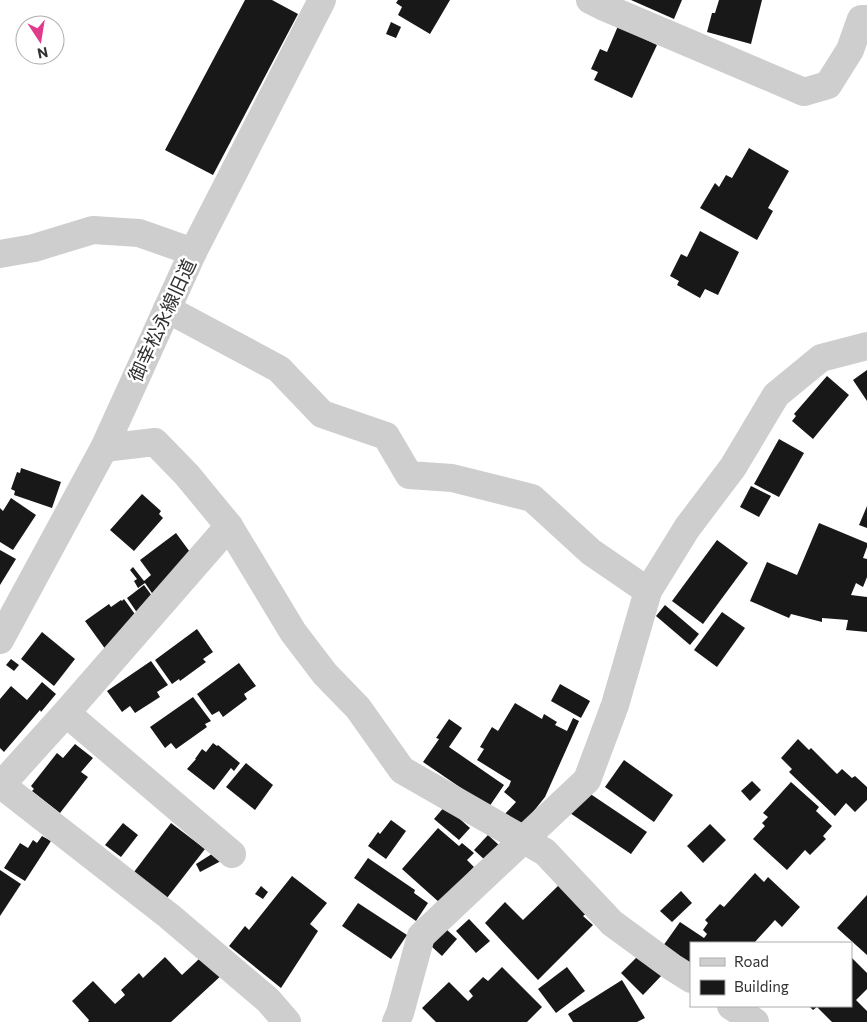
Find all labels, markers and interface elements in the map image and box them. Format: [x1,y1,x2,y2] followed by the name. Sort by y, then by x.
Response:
[15,15,65,65] north arrow
[36,44,50,63] text: N
[123,255,200,385] street label: 御幸松永線旧道
[690,942,852,1007] legend
[734,952,769,970] text: Road
[734,977,789,995] text: Building

